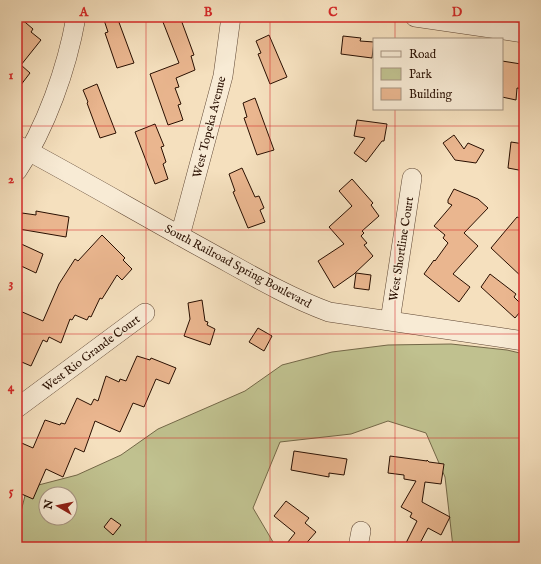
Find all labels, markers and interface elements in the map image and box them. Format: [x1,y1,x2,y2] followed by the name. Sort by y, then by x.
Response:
[79,4,90,21] text: A
[204,4,213,21] text: B
[328,4,338,21] text: C
[452,4,463,21] text: D
[373,38,503,110] legend
[409,47,437,62] text: Road
[9,67,14,84] text: 1
[409,67,432,82] text: Park
[190,74,230,180] street label: West Topeka Avenue
[409,87,453,102] text: Building
[8,171,14,188] text: 2
[386,196,417,302] street label: West Shortline Court
[161,221,314,313] street label: South Railroad Spring Boulevard
[9,275,14,292] text: 3
[40,312,143,395] street label: West Rio Grande Court
[8,379,15,396] text: 4
[9,483,14,500] text: 5
[38,486,78,526] north arrow
[41,498,57,511] text: N

